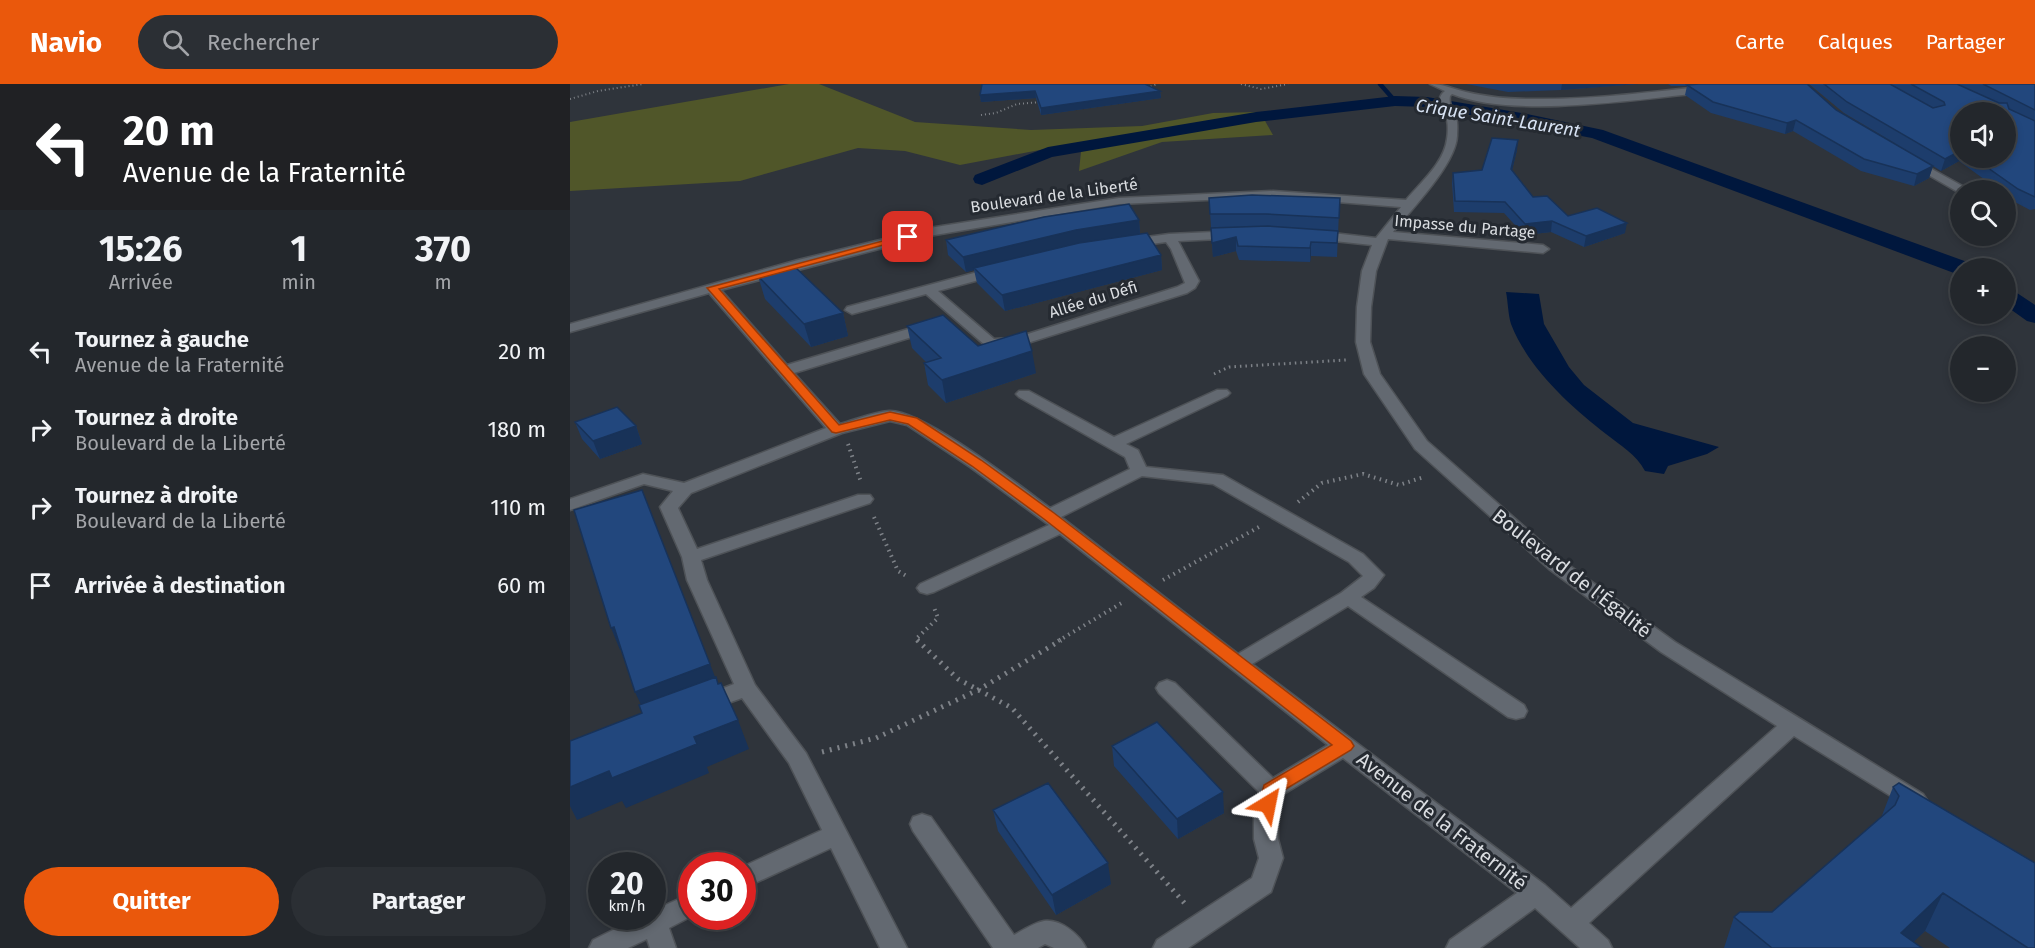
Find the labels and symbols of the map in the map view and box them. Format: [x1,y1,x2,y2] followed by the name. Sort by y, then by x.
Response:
[1414,94,1582,142] water label: Crique Saint-Laurent
[969,174,1139,217] street label: Boulevard de la Liberté
[882,211,933,262] pin
[1394,211,1536,242] street label: Impasse du Partage
[1047,277,1140,322] street label: Allée du Défi
[1488,503,1656,643] street label: Boulevard de l'Égalité
[1352,747,1532,895] street label: Avenue de la Fraternité
[1236,772,1300,836] position arrow
[678,852,756,930] speed limit sign: 30

